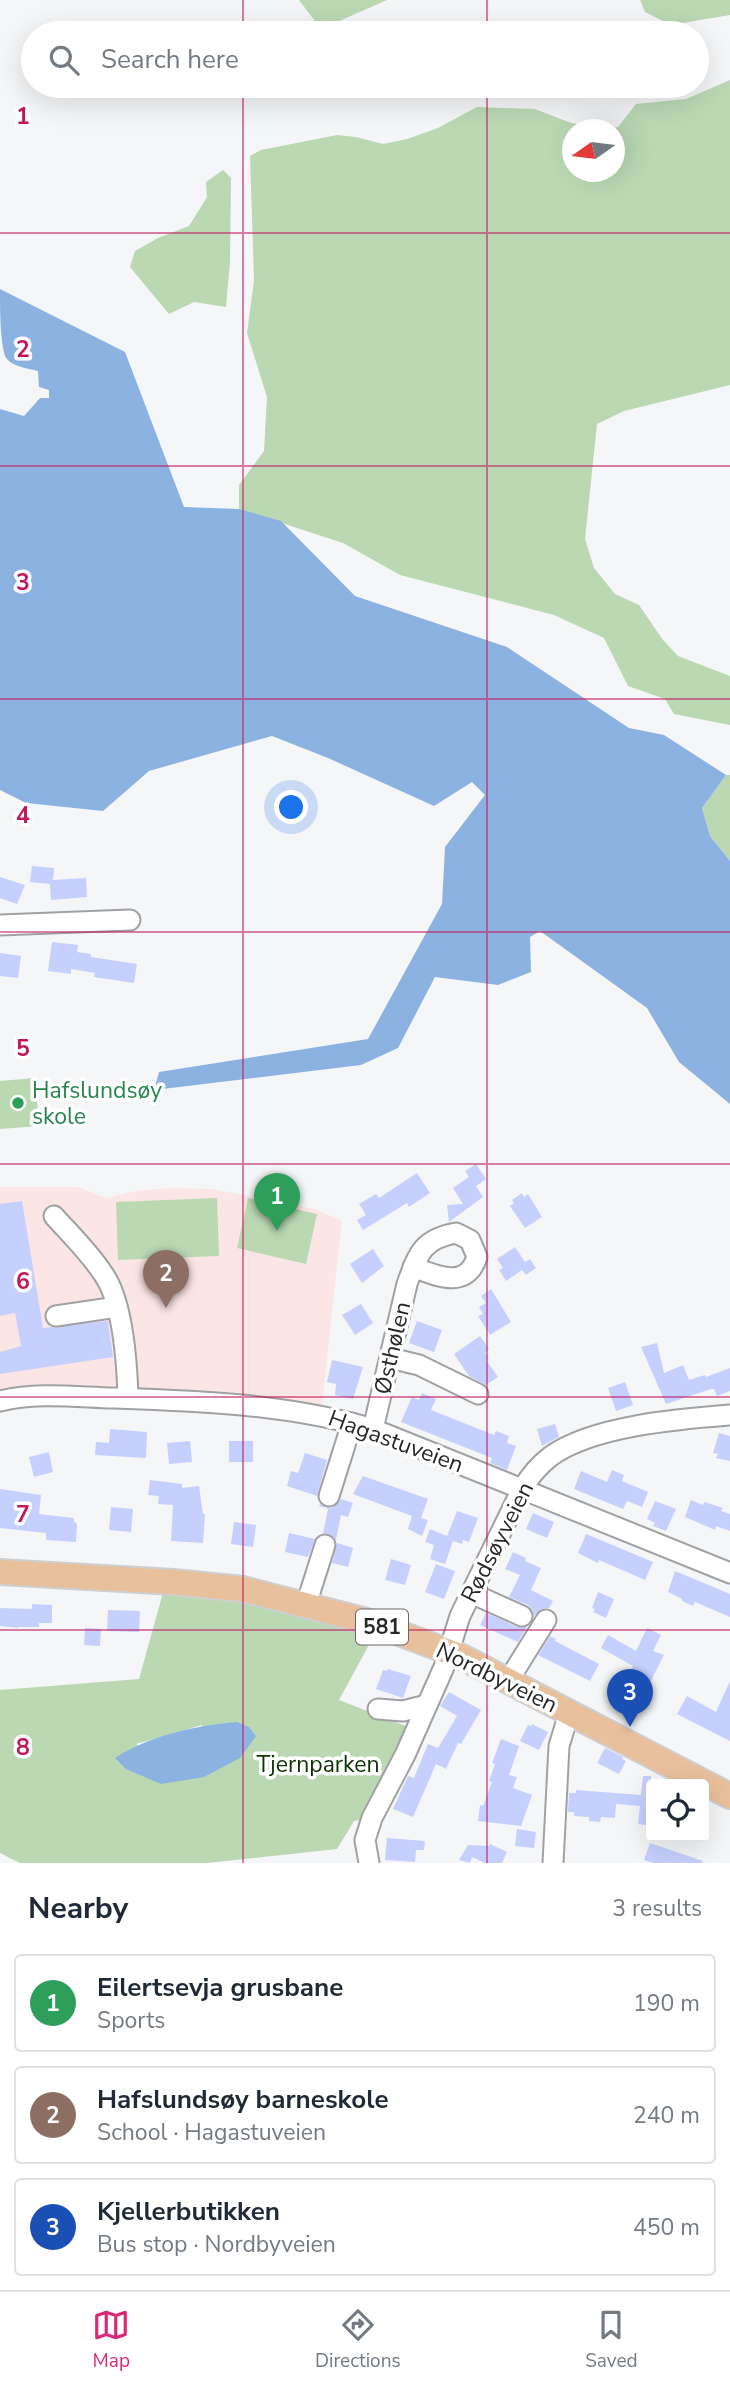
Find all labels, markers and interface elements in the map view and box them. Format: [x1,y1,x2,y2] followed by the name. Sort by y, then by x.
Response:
[21,21,709,98] search box
[45,41,83,79] icon: search
[101,42,239,77] text: Search here
[16,101,30,132] text: 1
[562,119,625,182] north arrow
[16,334,30,365] text: 2
[16,567,30,598] text: 3
[274,790,308,824] your location
[16,800,30,831] text: 4
[16,1033,30,1064] text: 5
[32,1075,162,1132] place label: Hafslundsøy skole
[10,1095,26,1111] marker: Hafslundsøy skole
[254,1173,300,1231] pin: 1
[143,1250,189,1308] pin: 2
[16,1266,30,1297] text: 6
[367,1299,418,1398] street label: Østhølen
[324,1403,468,1480] street label: Hagastuveien
[454,1476,541,1608] street label: Rødsøyveien
[16,1499,30,1530] text: 7
[356,1610,408,1644] road number: 581
[431,1635,563,1720] street label: Nordbyveien
[607,1669,653,1727] pin: 3
[16,1732,30,1763] text: 8
[256,1749,380,1780] park label: Tjernparken
[646,1779,709,1842] map controls
[646,1779,709,1842] button: locate
[28,1888,128,1929] text: Nearby
[612,1893,702,1924] text: 3 results
[97,1970,343,2005] text: Eilertsevja grusbane
[46,1988,60,2019] text: 1
[633,1988,700,2019] text: 190 m
[97,2005,165,2036] text: Sports
[97,2082,389,2117] text: Hafslundsøy barneskole
[46,2100,60,2131] text: 2
[633,2100,700,2131] text: 240 m
[97,2117,326,2148] text: School · Hagastuveien
[97,2194,280,2229] text: Kjellerbutikken
[46,2212,60,2243] text: 3
[633,2212,700,2243] text: 450 m
[97,2229,336,2260] text: Bus stop · Nordbyveien
[92,2306,130,2374] tab: Map
[315,2306,401,2374] tab: Directions
[585,2306,638,2374] tab: Saved

